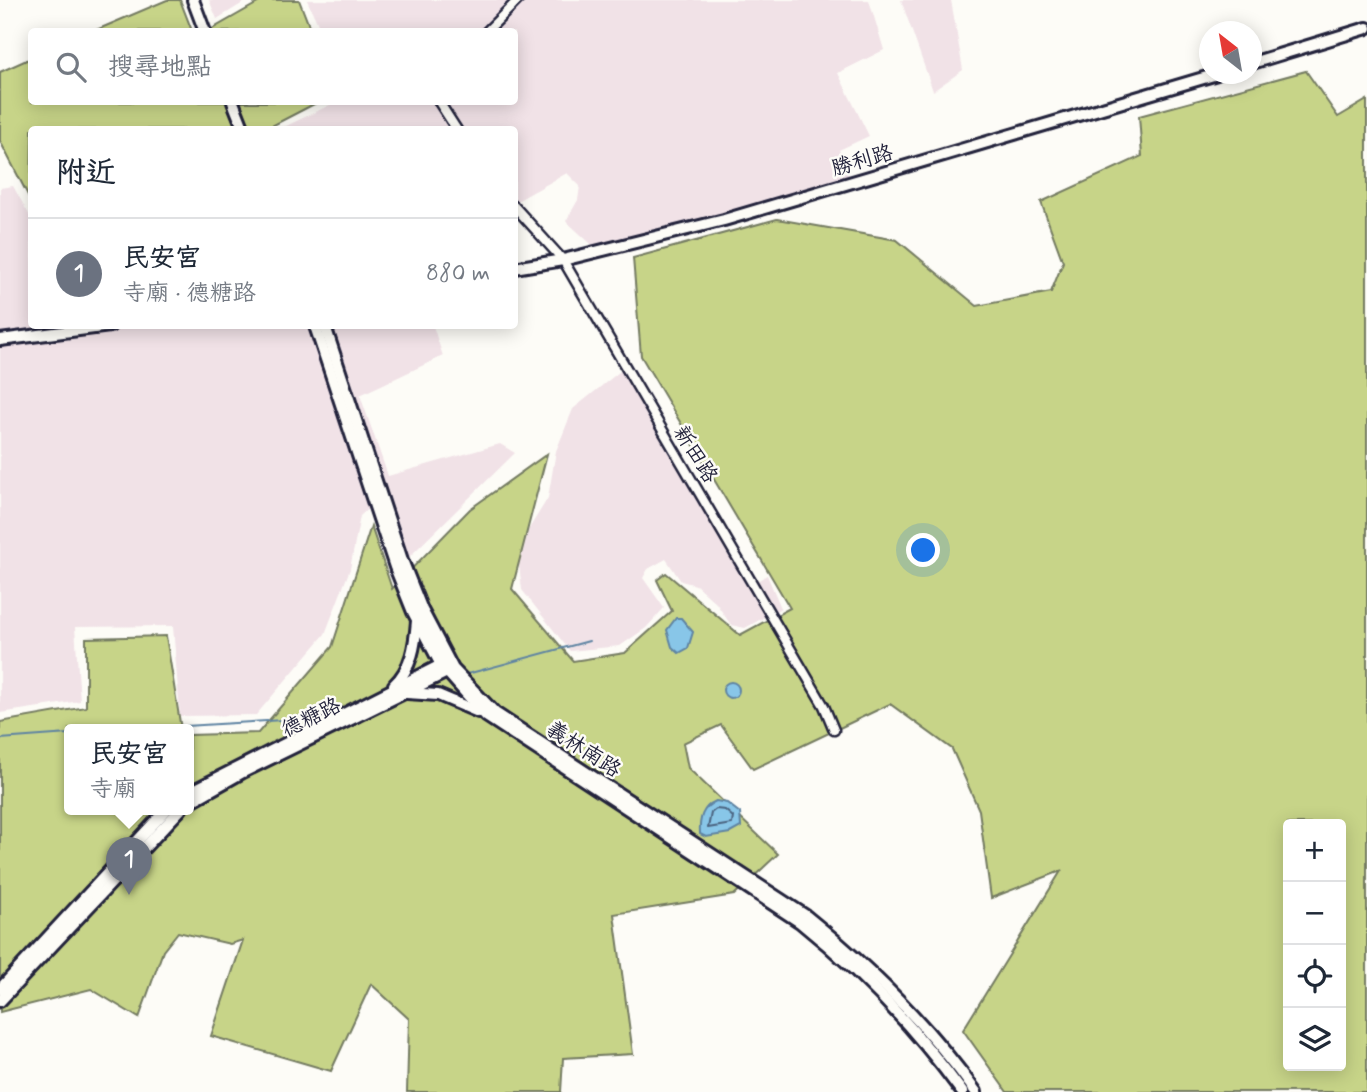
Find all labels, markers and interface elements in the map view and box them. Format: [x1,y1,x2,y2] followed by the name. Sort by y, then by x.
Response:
[1199,21,1262,84] north arrow
[28,28,518,105] search box
[52,48,90,86] icon: search
[108,51,212,85] text: 搜尋地點
[828,139,896,183] street label: 勝利路
[56,154,116,193] text: 附近
[123,242,201,276] text: 民安宮
[74,259,84,289] text: 1
[426,259,490,289] text: 880 m
[123,279,256,309] text: 寺廟 · 德糖路
[667,420,724,489] street label: 新田路
[906,533,940,567] your location
[277,692,346,744] street label: 德糖路
[541,715,626,784] street label: 義林南路
[64,724,194,815] popup
[90,738,168,772] text: 民安宮
[90,775,136,805] text: 寺廟
[1283,819,1346,1071] map controls
[1283,819,1346,882] button: +
[106,837,152,895] pin: 1
[1283,882,1346,945] button: −
[1283,945,1346,1008] button: locate
[1283,1008,1346,1071] button: layers

